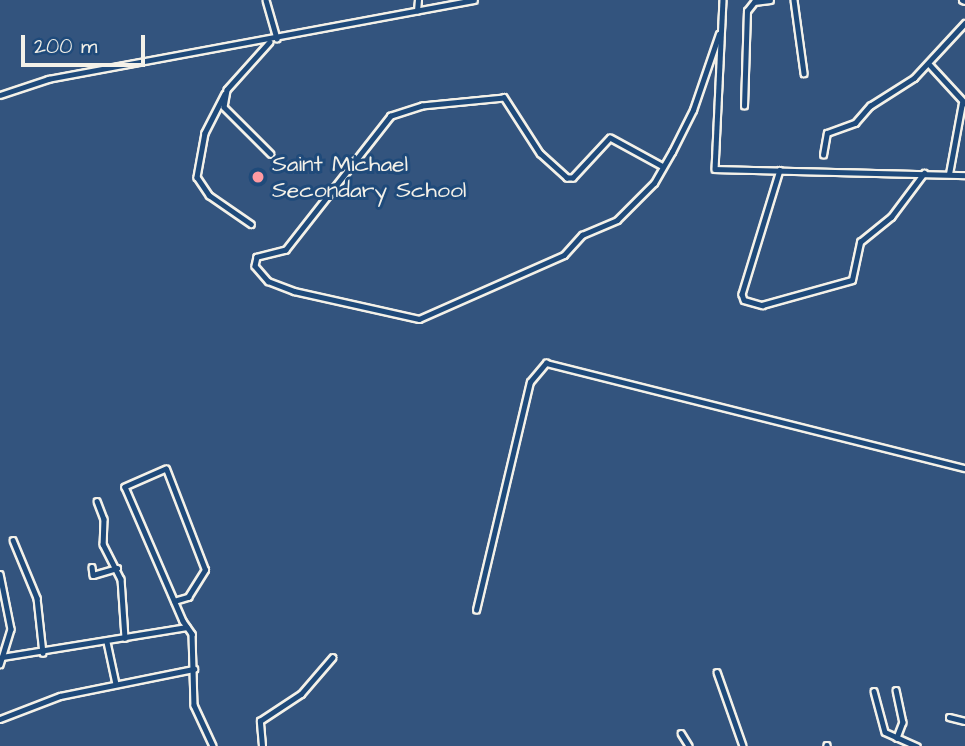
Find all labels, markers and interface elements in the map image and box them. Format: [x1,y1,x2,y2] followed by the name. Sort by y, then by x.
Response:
[24,21,149,65] scale bar
[34,32,97,61] text: 200 m
[272,150,466,204] place label: Saint Michael Secondary School
[250,169,266,185] marker: Saint Michael Secondary School

